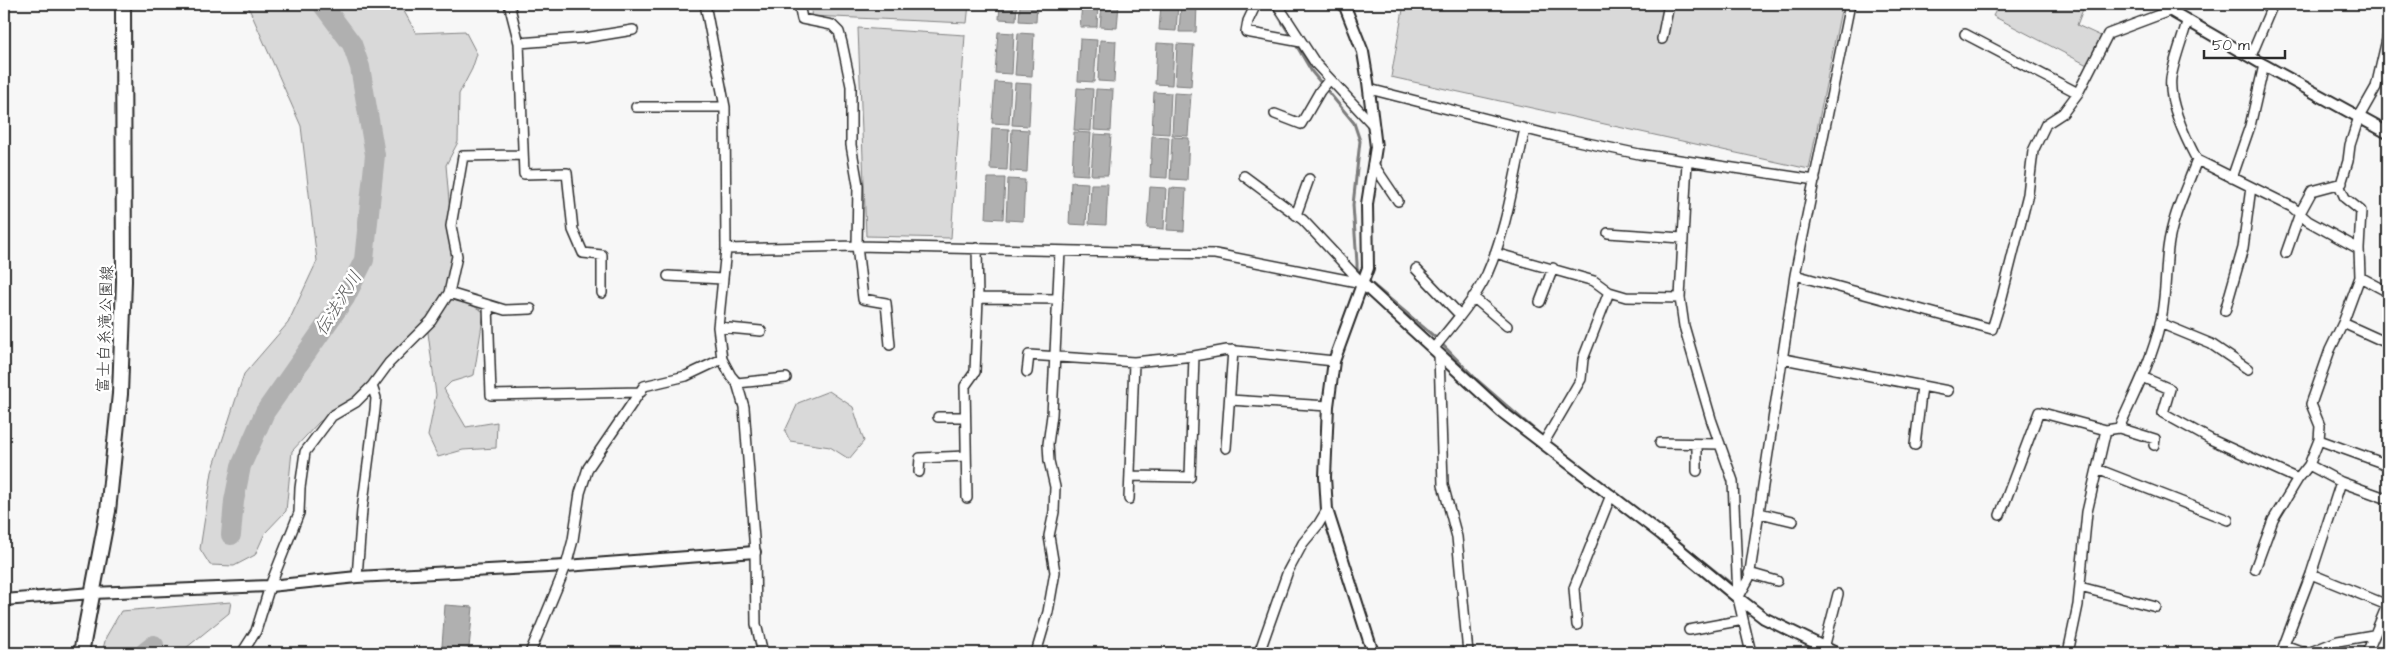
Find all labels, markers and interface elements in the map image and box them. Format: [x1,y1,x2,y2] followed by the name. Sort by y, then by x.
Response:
[2204,28,2286,60] scale bar
[2212,35,2250,56] text: 50 m
[92,265,118,393] street label: 富士白糸滝公園線
[309,266,368,340] water label: 伝法沢川

